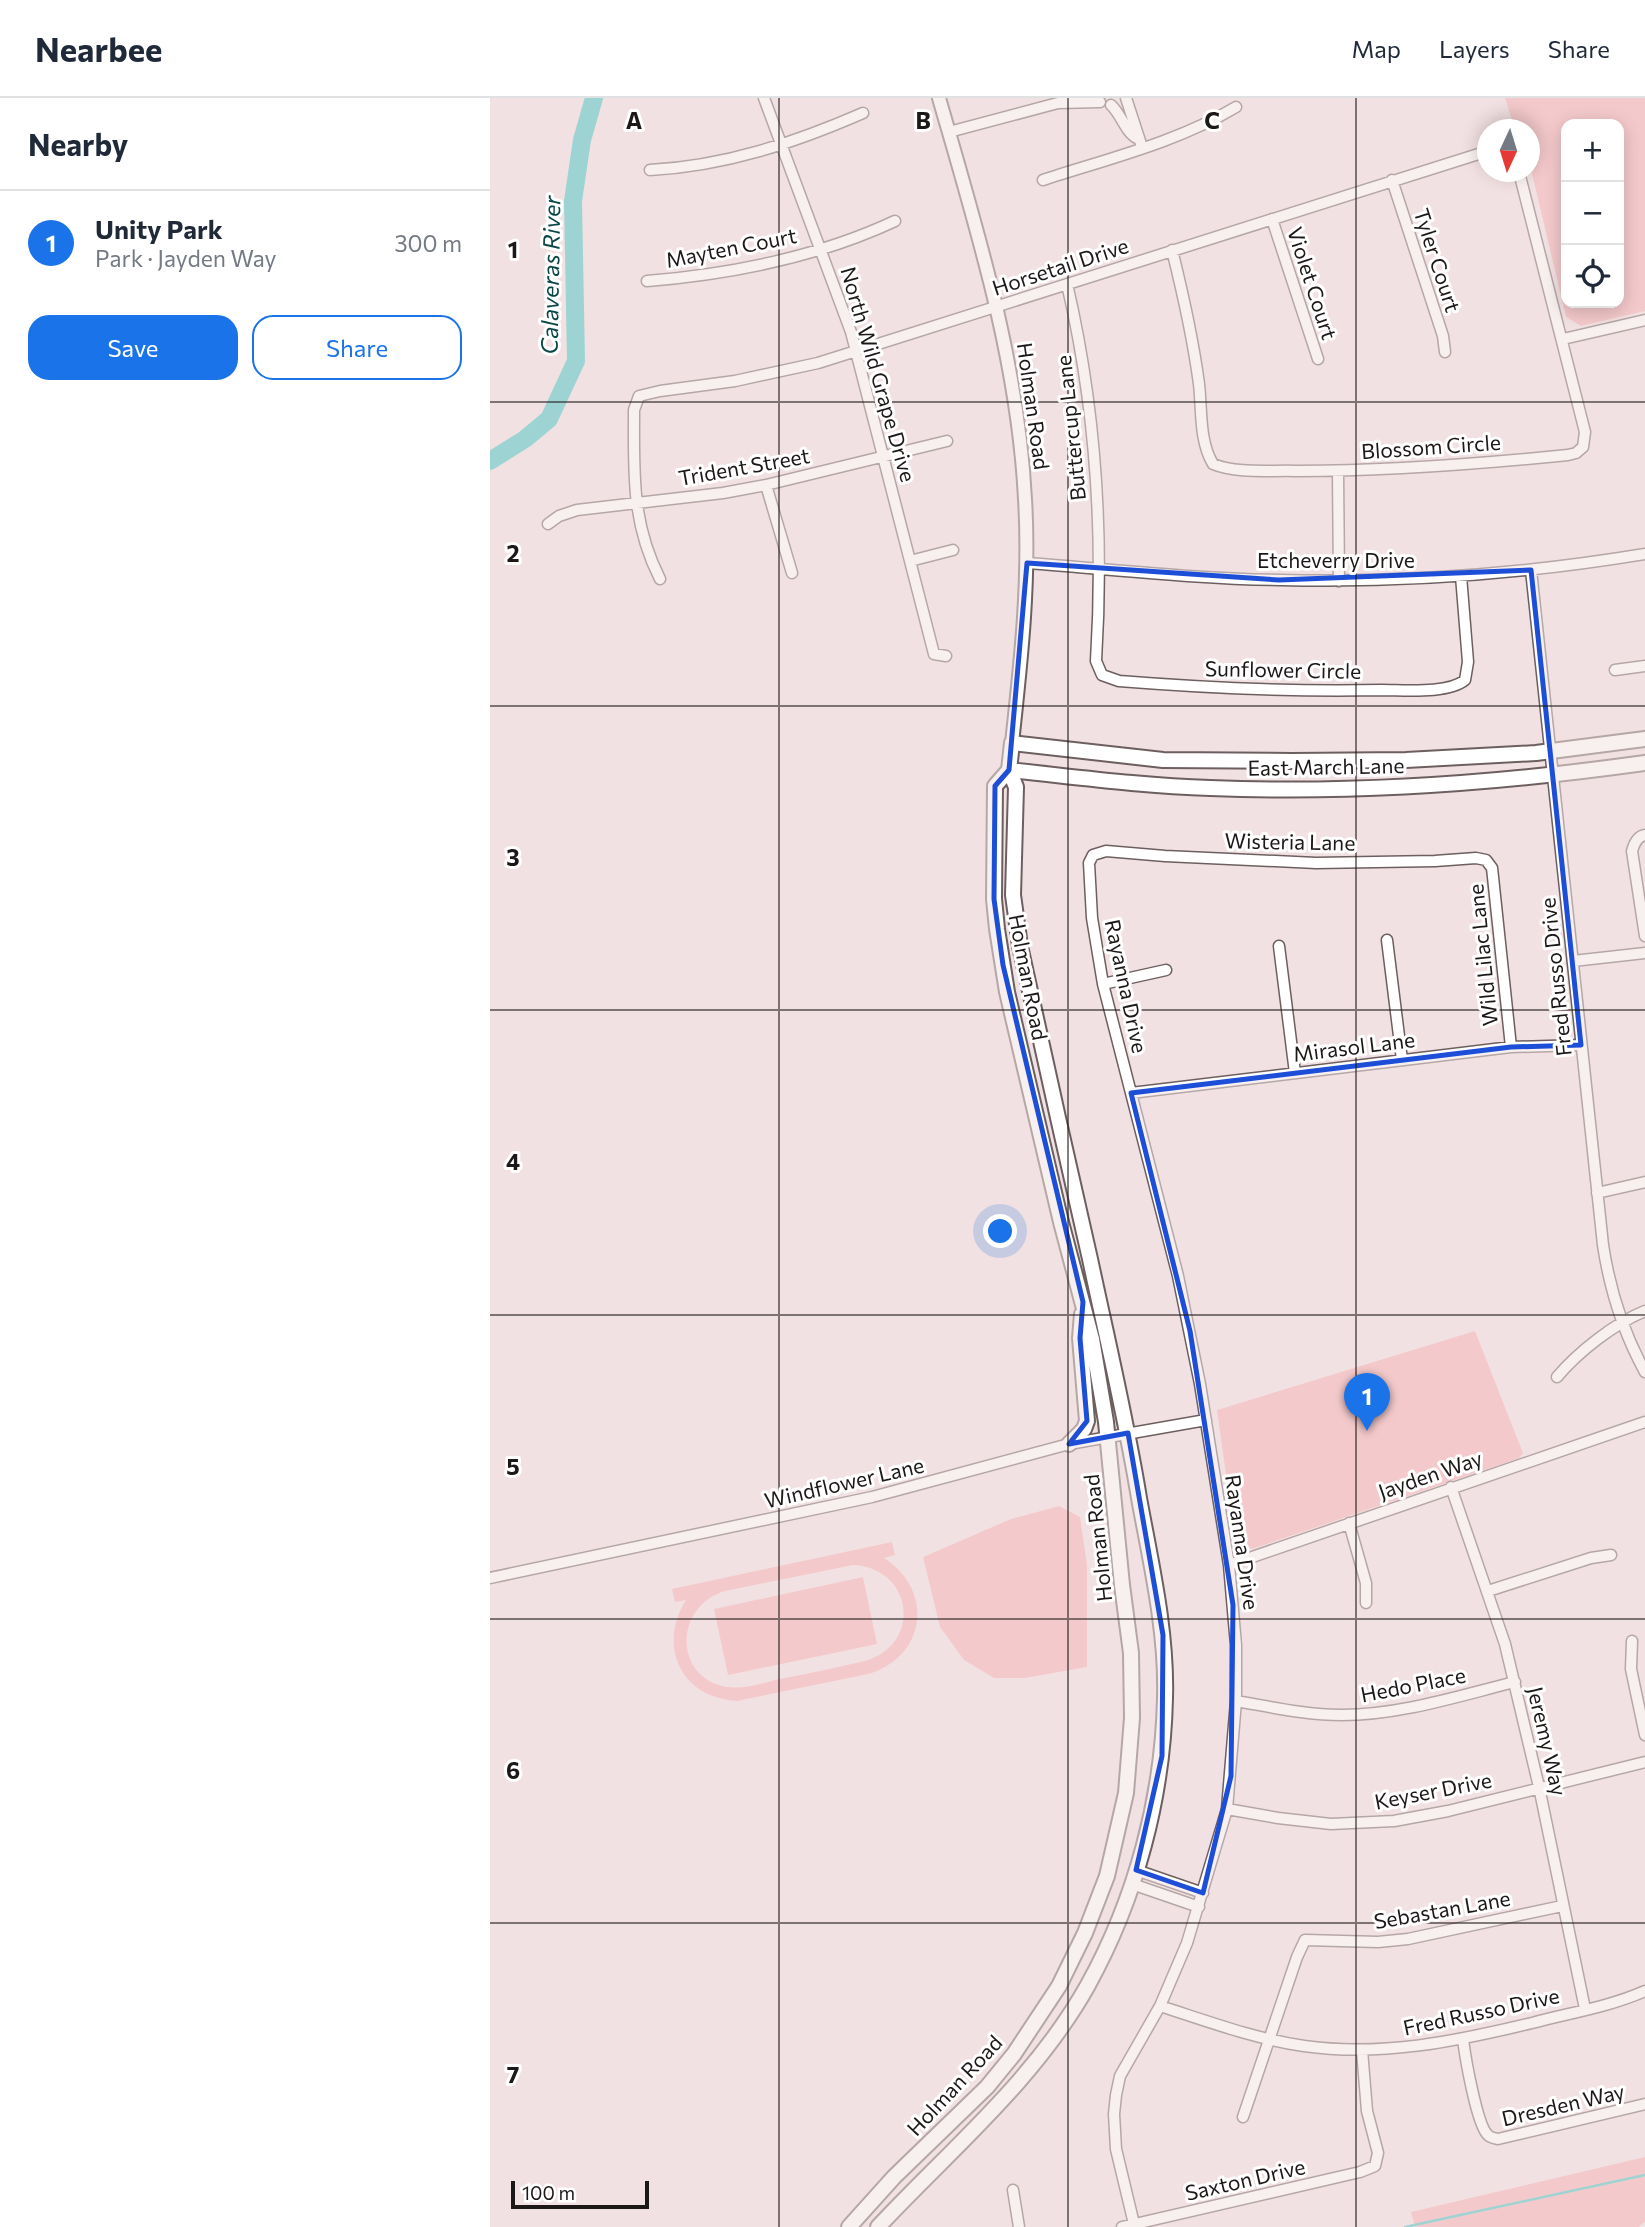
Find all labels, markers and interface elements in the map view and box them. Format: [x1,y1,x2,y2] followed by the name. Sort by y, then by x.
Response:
[35,28,162,69] text: Nearbee
[1352,34,1401,63] text: Map
[1439,34,1510,63] text: Layers
[1548,34,1610,63] text: Share
[626,106,643,134] text: A
[915,106,931,134] text: B
[1204,106,1220,134] text: C
[1477,119,1540,182] north arrow
[1561,119,1624,308] map controls
[1561,119,1624,182] button: +
[28,125,128,162] text: Nearby
[1561,182,1624,245] button: −
[535,194,565,355] water label: Calaveras River
[1410,205,1466,315] street label: Tyler Court
[95,213,223,244] text: Unity Park
[663,222,799,272] street label: Mayten Court
[1283,224,1343,342] street label: Violet Court
[46,229,56,257] text: 1
[394,229,462,257] text: 300 m
[989,232,1131,300] street label: Horsetail Drive
[508,235,518,263] text: 1
[95,244,276,272] text: Park · Jayden Way
[1561,245,1624,308] button: locate
[836,264,922,484] street label: North Wild Grape Drive
[28,315,238,380] button: Save
[252,315,462,380] button: Share
[1013,341,1055,471] street label: Holman Road
[1050,354,1090,502] street label: Buttercup Lane
[1360,429,1502,463] street label: Blossom Circle
[676,442,812,490] street label: Trident Street
[506,539,520,567] text: 2
[1257,547,1415,572] street label: Etcheverry Drive
[1205,655,1361,683] street label: Sunflower Circle
[1247,752,1405,780] street label: East March Lane
[1224,827,1356,855] street label: Wisteria Lane
[506,843,520,871] text: 3
[1462,883,1502,1027] street label: Wild Lilac Lane
[1534,897,1576,1057] street label: Fred Russo Drive
[1005,912,1053,1042] street label: Holman Road
[1101,917,1153,1055] street label: Rayanna Drive
[1292,1026,1416,1066] street label: Mirasol Lane
[506,1147,520,1175] text: 4
[983,1214,1017,1248] your location
[1344,1373,1390,1431] pin: 1
[1375,1444,1486,1504] street label: Jayden Way
[506,1452,520,1480] text: 5
[762,1452,926,1512] street label: Windflower Lane
[1078,1473,1116,1603] street label: Holman Road
[1221,1473,1265,1611] street label: Rayanna Drive
[1358,1662,1468,1706] street label: Hedo Place
[1523,1684,1573,1798] street label: Jeremy Way
[506,1756,520,1784] text: 6
[1372,1766,1494,1814] street label: Keyser Drive
[1372,1885,1512,1933] street label: Sebastan Lane
[1401,1982,1561,2040] street label: Fred Russo Drive
[901,2030,1007,2140] street label: Holman Road
[507,2060,519,2088] text: 7
[1499,2078,1627,2130] street label: Dresden Way
[1183,2153,1307,2205] street label: Saxton Drive
[511,2178,649,2210] scale bar
[522,2181,575,2204] text: 100 m

